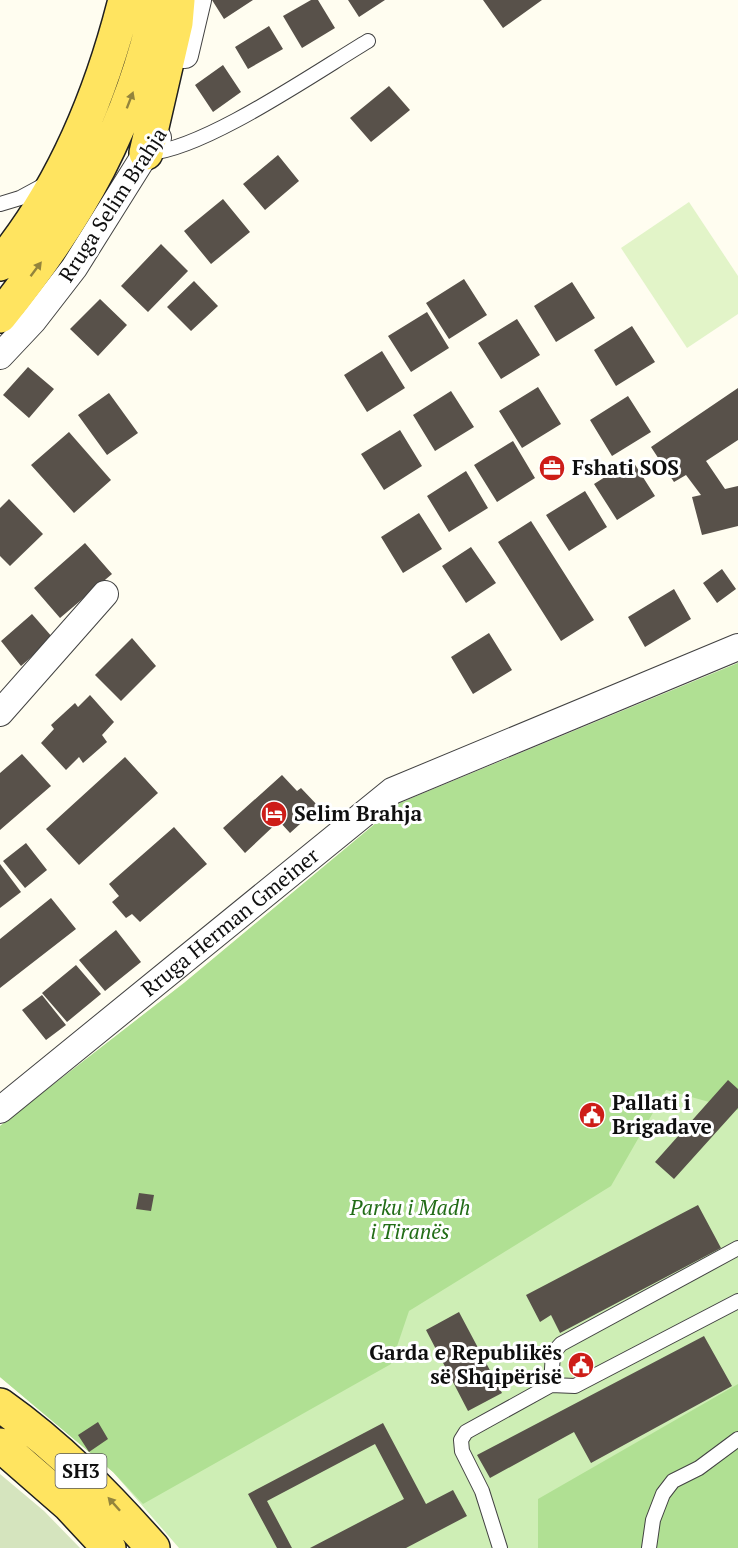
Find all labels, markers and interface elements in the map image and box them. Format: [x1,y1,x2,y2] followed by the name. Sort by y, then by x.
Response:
[125,90,135,108] one-way arrow
[52,122,173,287] street label: Rruga Selim Brahja
[30,262,42,278] one-way arrow
[537,453,567,483] office icon: Fshati SOS
[572,453,679,481] place label: Fshati SOS
[259,799,289,829] hotel icon: Selim Brahja
[294,799,423,827] place label: Selim Brahja
[135,841,324,1002] street label: Rruga Herman Gmeiner
[612,1088,712,1140] place label: Pallati i Brigadave
[577,1100,607,1130] public building icon: Pallati i Brigadave
[349,1193,470,1245] park label: Parku i Madh i Tiranës
[369,1338,562,1390] place label: Garda e Republikës së Shqipërisë
[566,1350,596,1380] public building icon: Garda e Republikës së Shqipërisë
[56,1454,106,1488] road number: SH3
[108,1497,121,1512] one-way arrow

